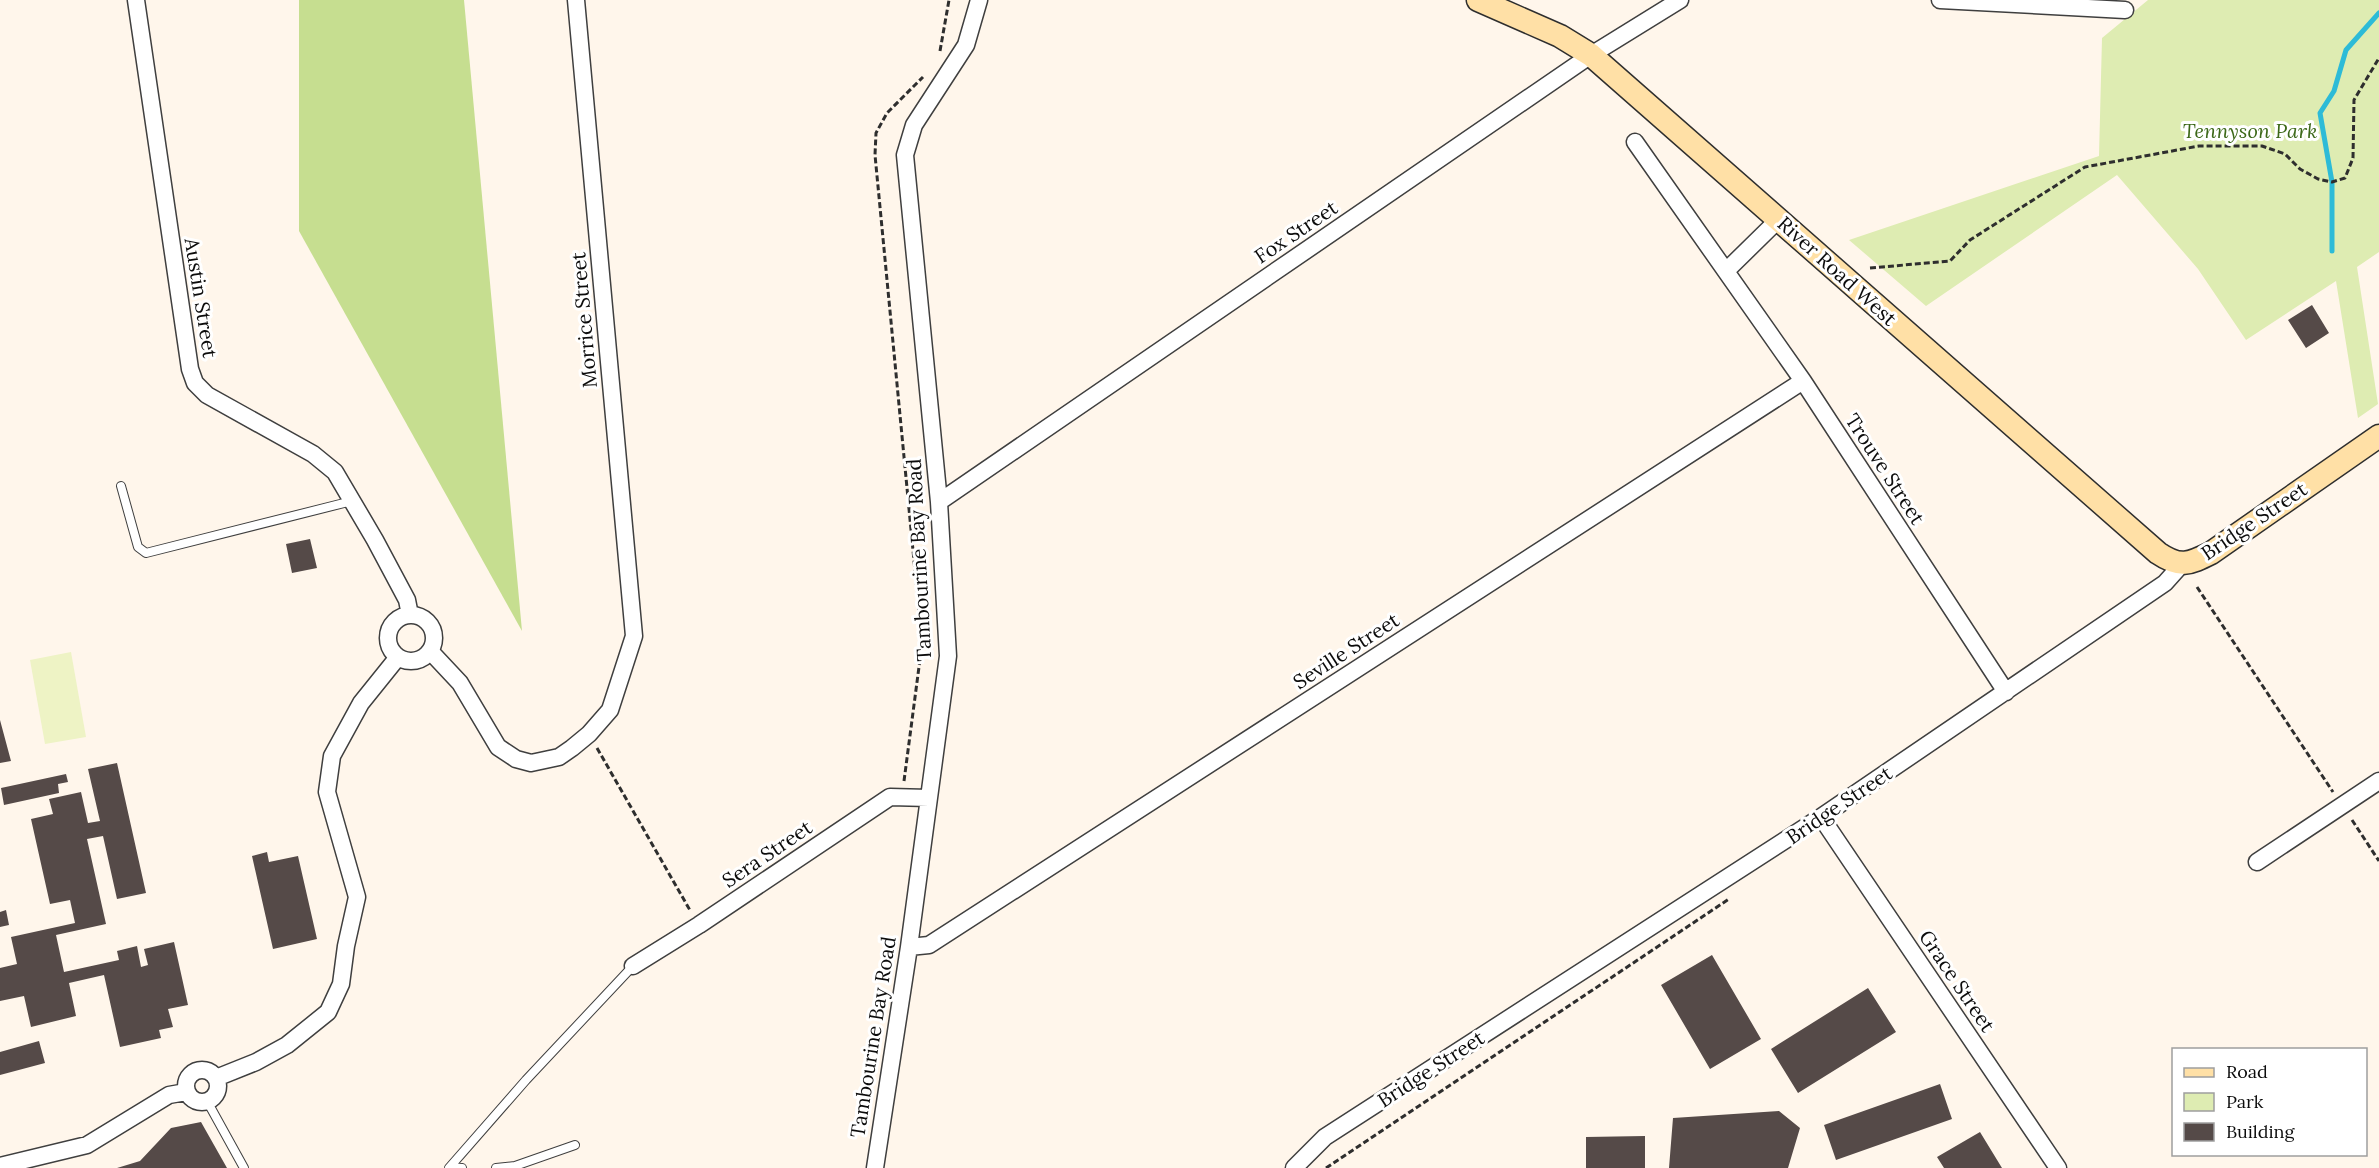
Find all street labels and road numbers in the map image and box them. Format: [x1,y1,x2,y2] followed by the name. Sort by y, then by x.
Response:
[1249,195,1342,268] street label: Fox Street
[1773,211,1902,331] street label: River Road West
[180,235,223,360] street label: Austin Street
[565,251,602,389] street label: Morrice Street
[1840,409,1931,529] street label: Trouve Street
[901,458,936,662] street label: Tambourine Bay Road
[2196,476,2312,565] street label: Bridge Street
[1288,607,1404,694] street label: Seville Street
[1781,760,1897,849] street label: Bridge Street
[717,814,817,893] street label: Sera Street
[1914,925,2001,1037] street label: Grace Street
[844,935,901,1139] street label: Tambourine Bay Road
[1373,1025,1489,1112] street label: Bridge Street

